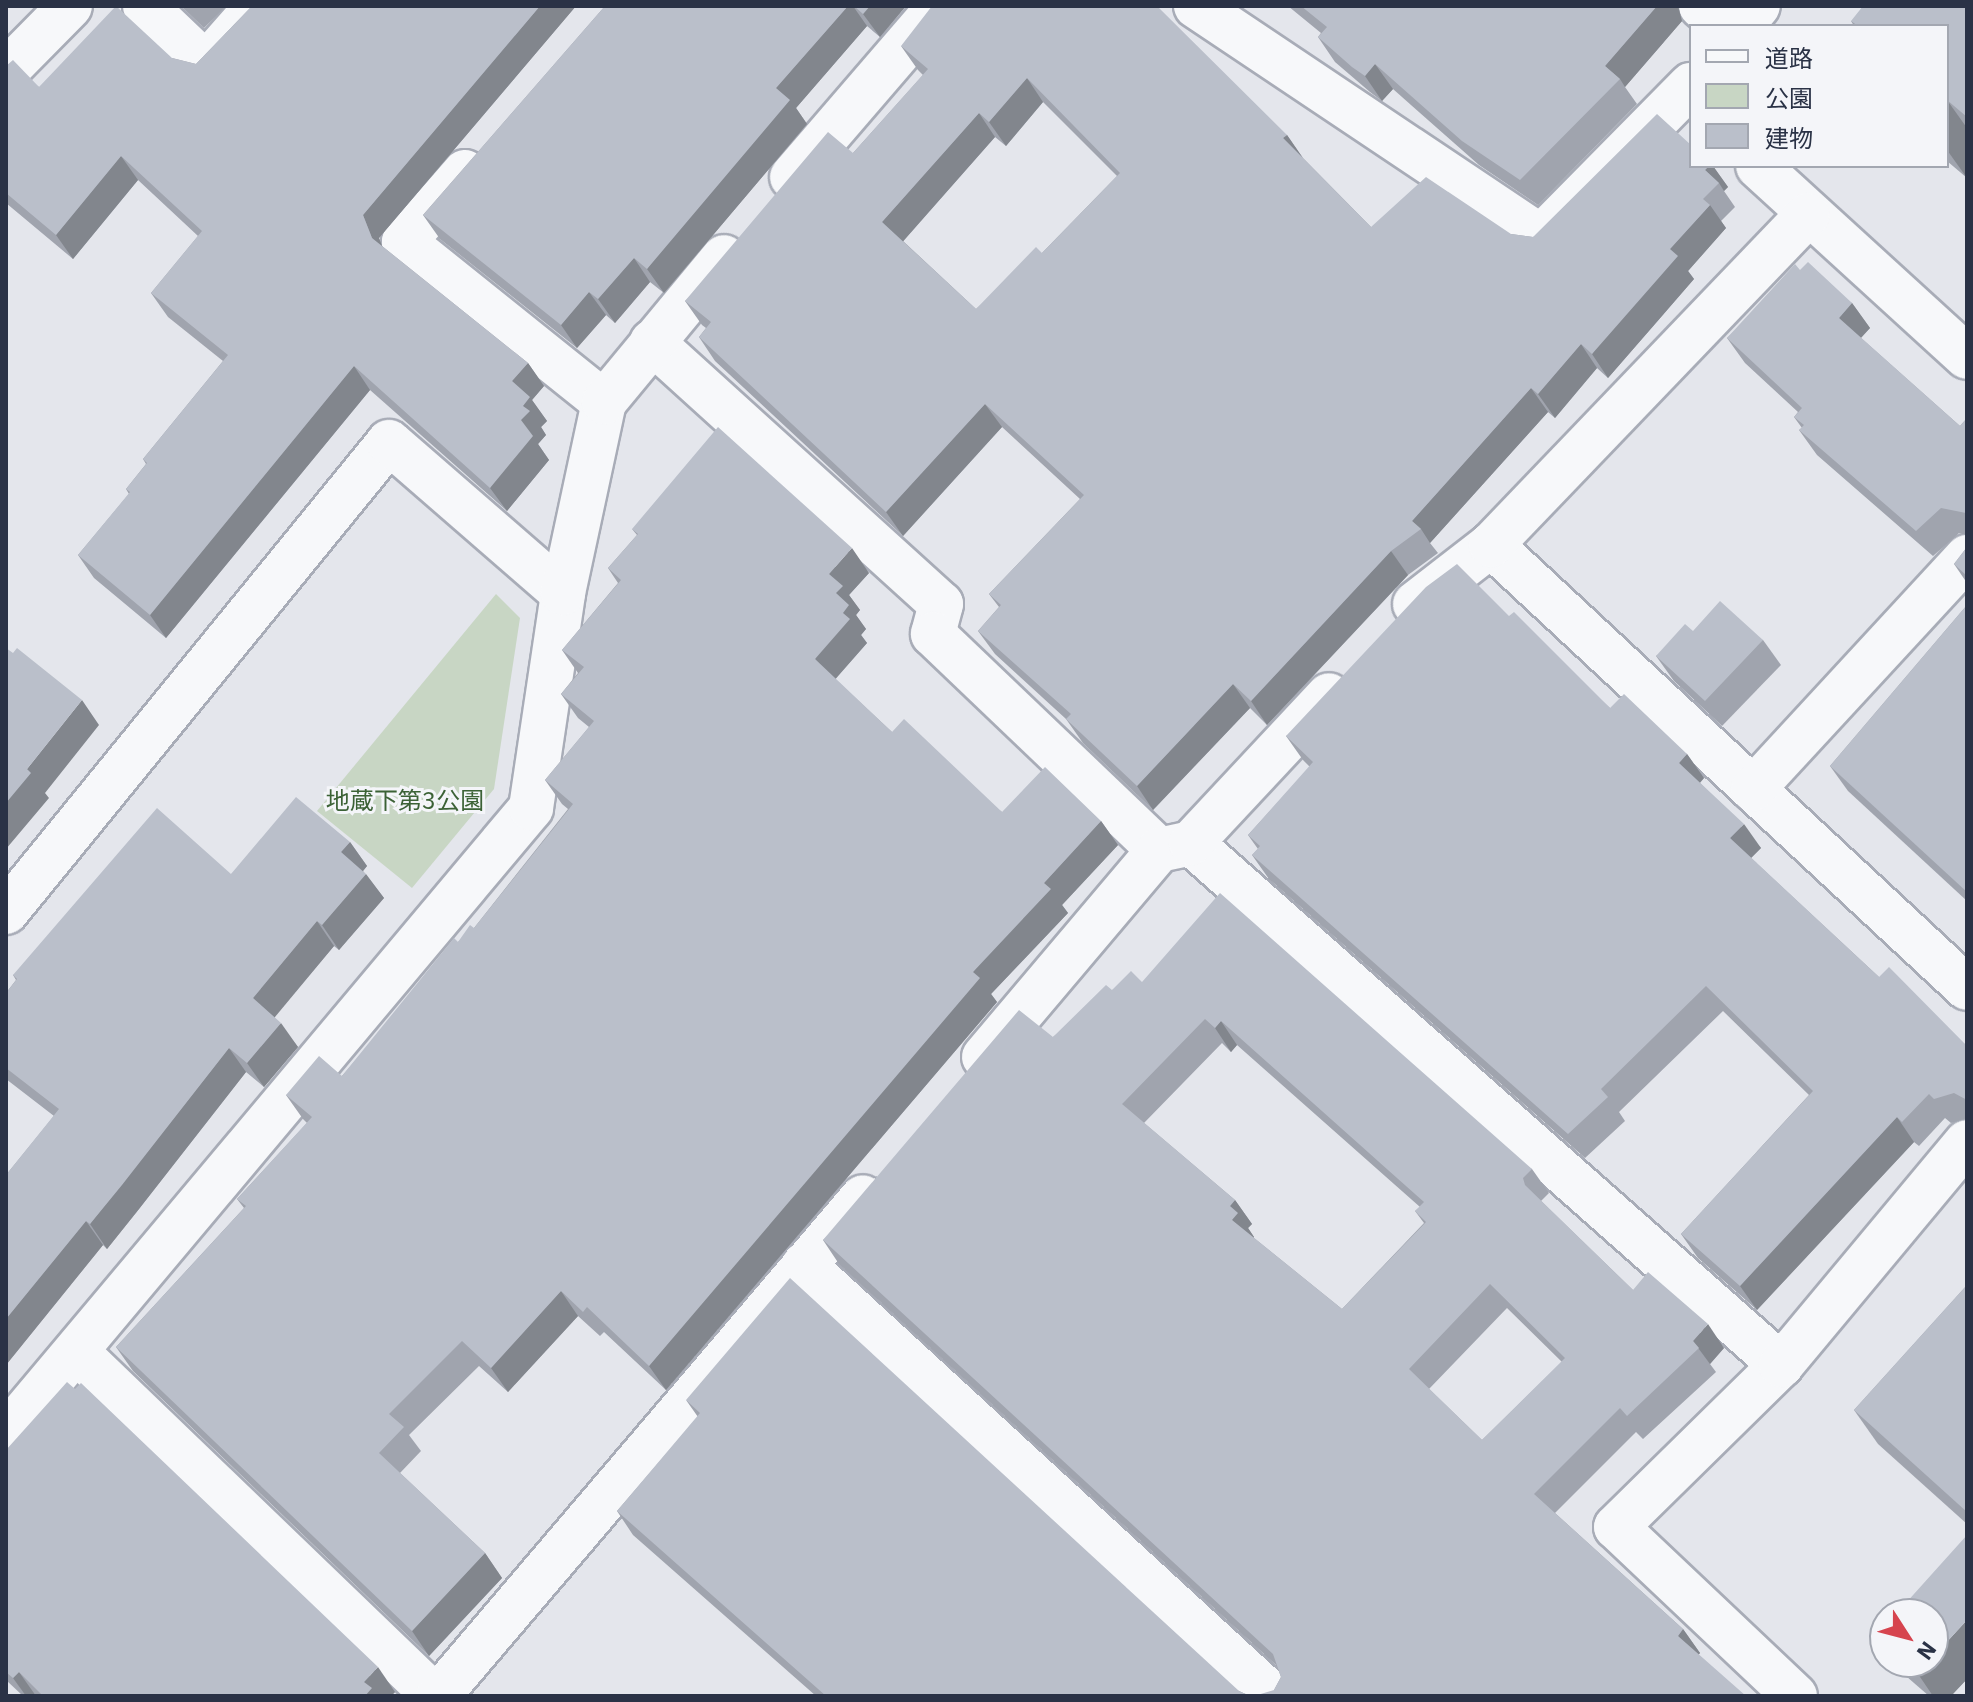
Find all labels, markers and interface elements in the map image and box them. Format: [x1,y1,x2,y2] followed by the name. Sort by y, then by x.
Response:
[1689,24,1949,168] legend
[1765,42,1813,74] text: 道路
[1765,82,1813,114] text: 公園
[1765,122,1813,154] text: 建物
[326,787,484,815] park label: 地蔵下第3公園
[1869,1598,1949,1678] north arrow
[1911,1636,1944,1666] text: N

